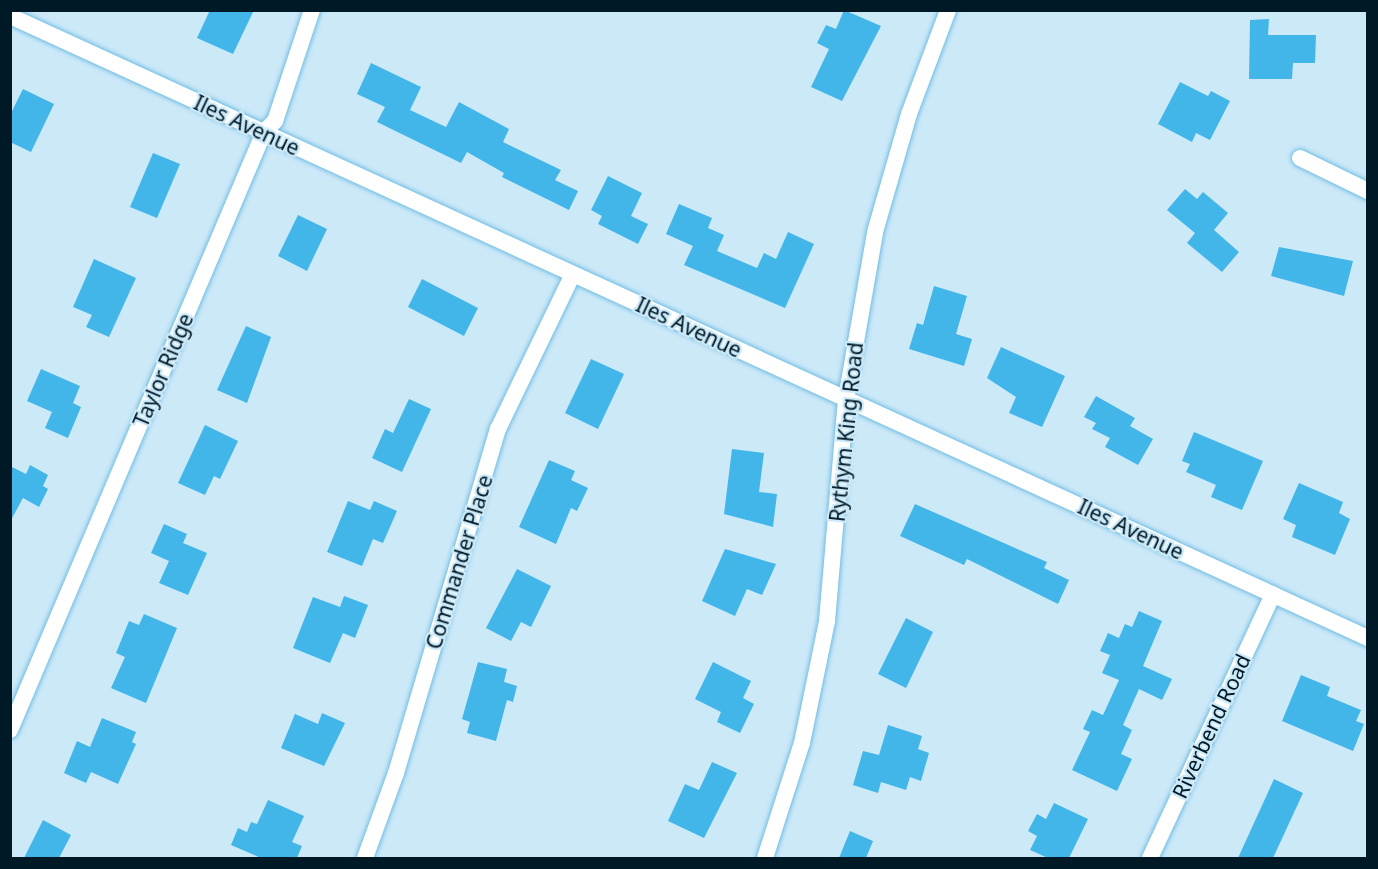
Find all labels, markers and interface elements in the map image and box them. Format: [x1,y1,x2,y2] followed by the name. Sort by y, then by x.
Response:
[190,90,304,160] street label: Iles Avenue
[632,292,746,362] street label: Iles Avenue
[128,309,198,431] street label: Taylor Ridge
[824,341,868,523] street label: Rythym King Road
[421,472,497,652] street label: Commander Place
[1074,494,1188,564] street label: Iles Avenue
[1167,650,1255,802] street label: Riverbend Road

